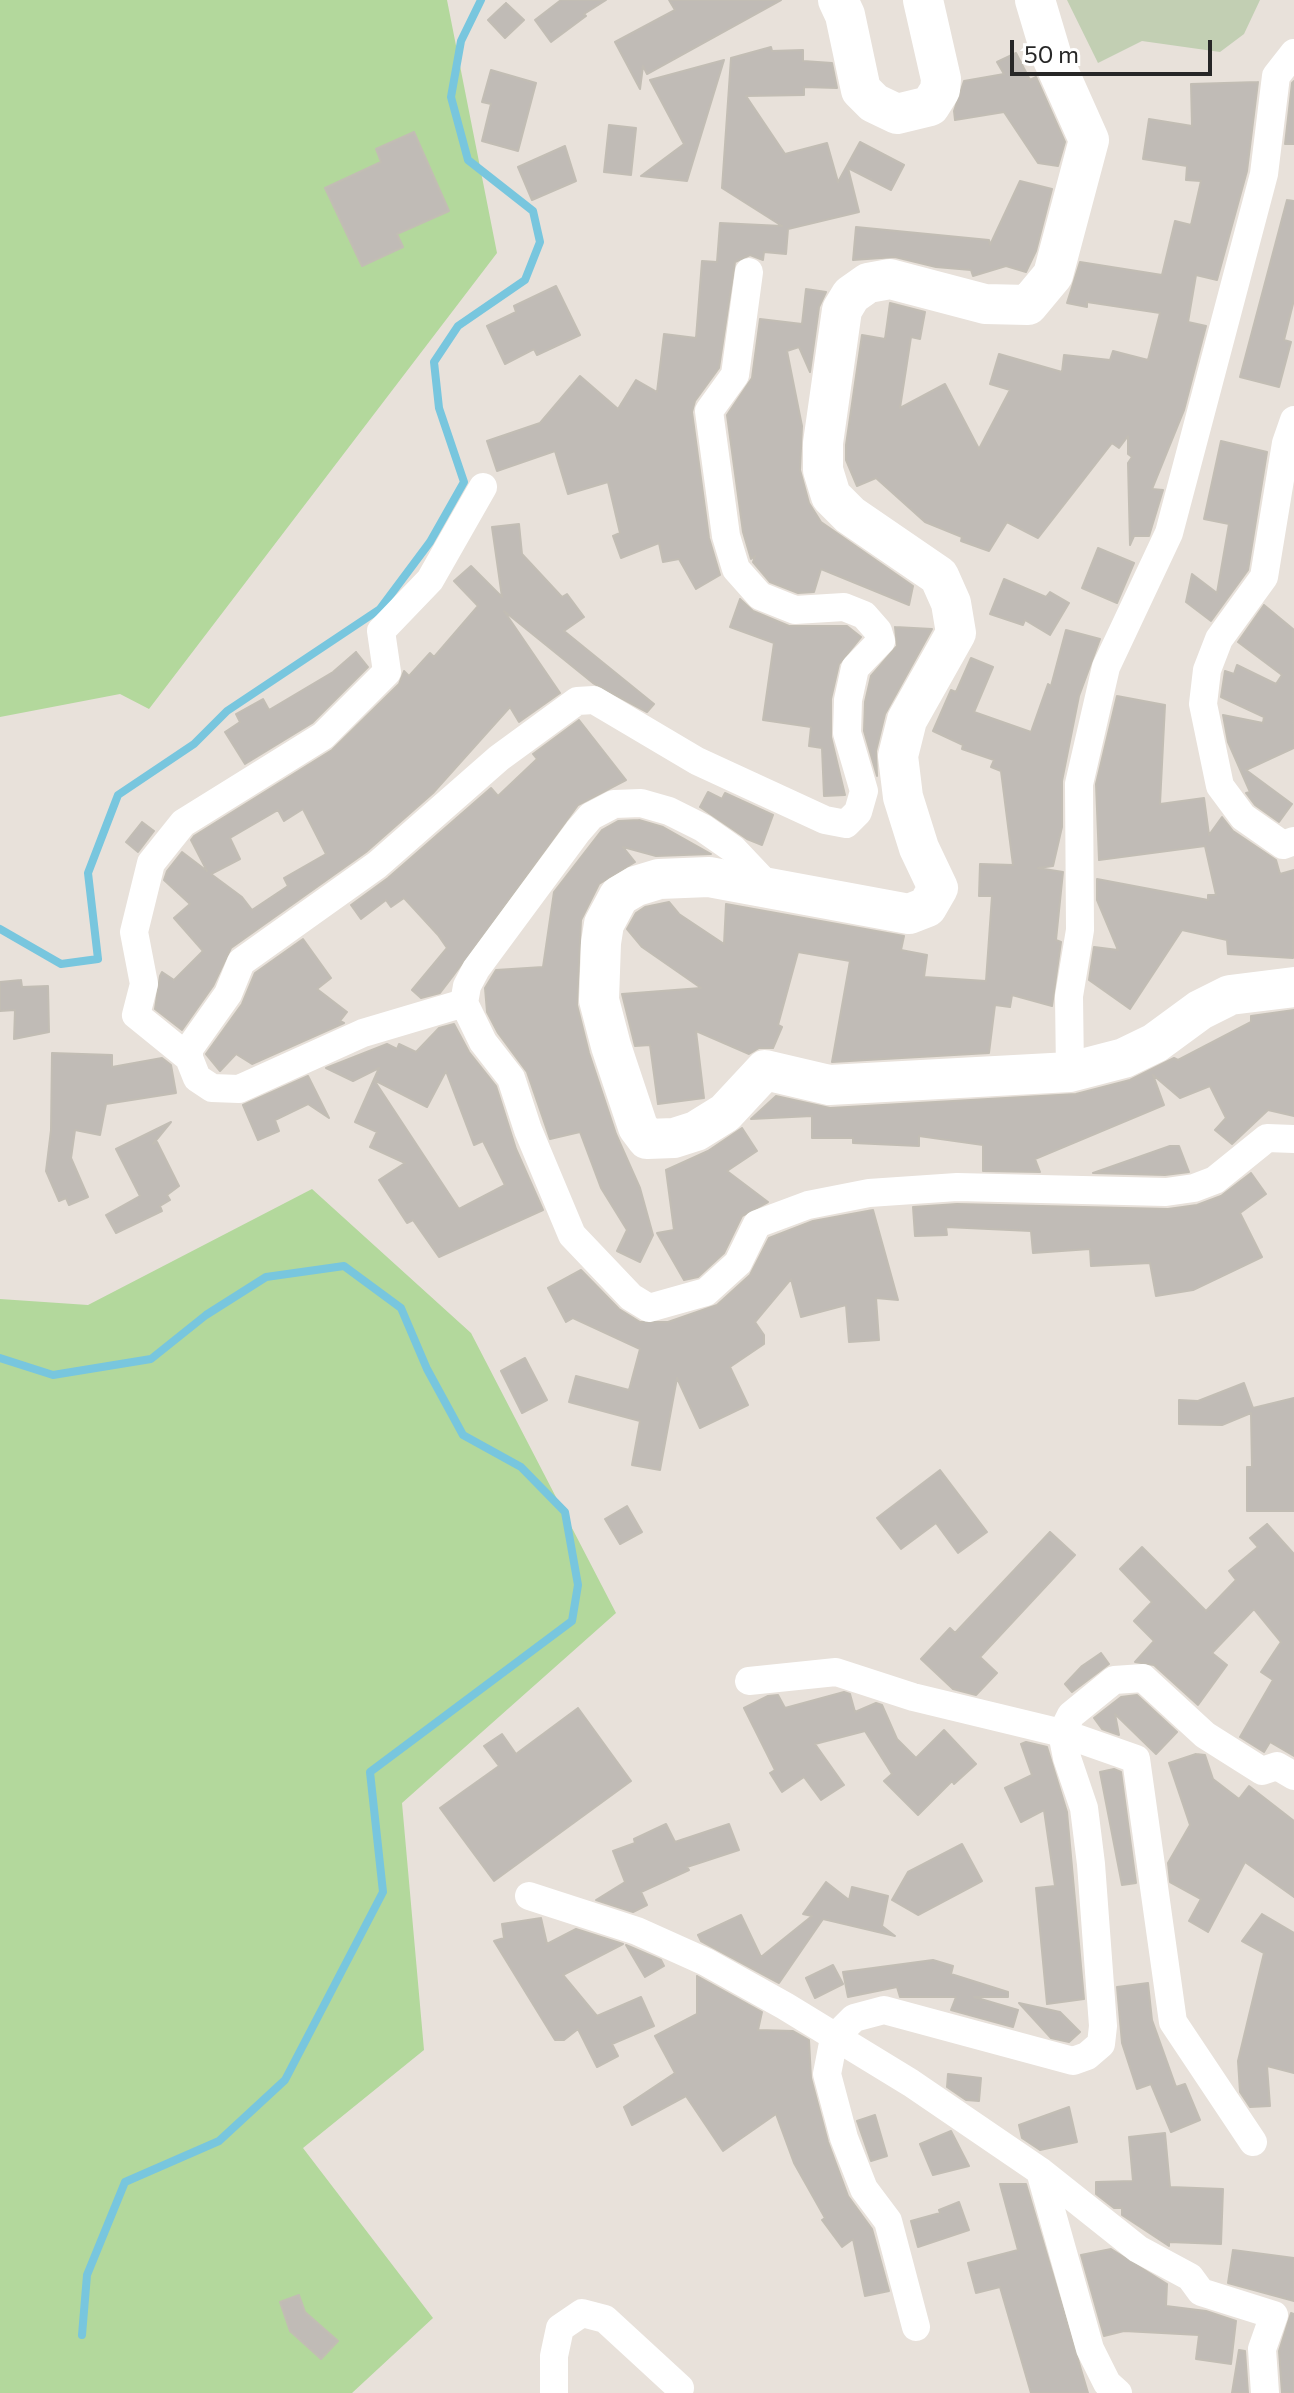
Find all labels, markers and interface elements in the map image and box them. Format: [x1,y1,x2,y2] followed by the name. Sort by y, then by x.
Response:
[1014,24,1216,74] scale bar
[1024,39,1079,68] text: 50 m

